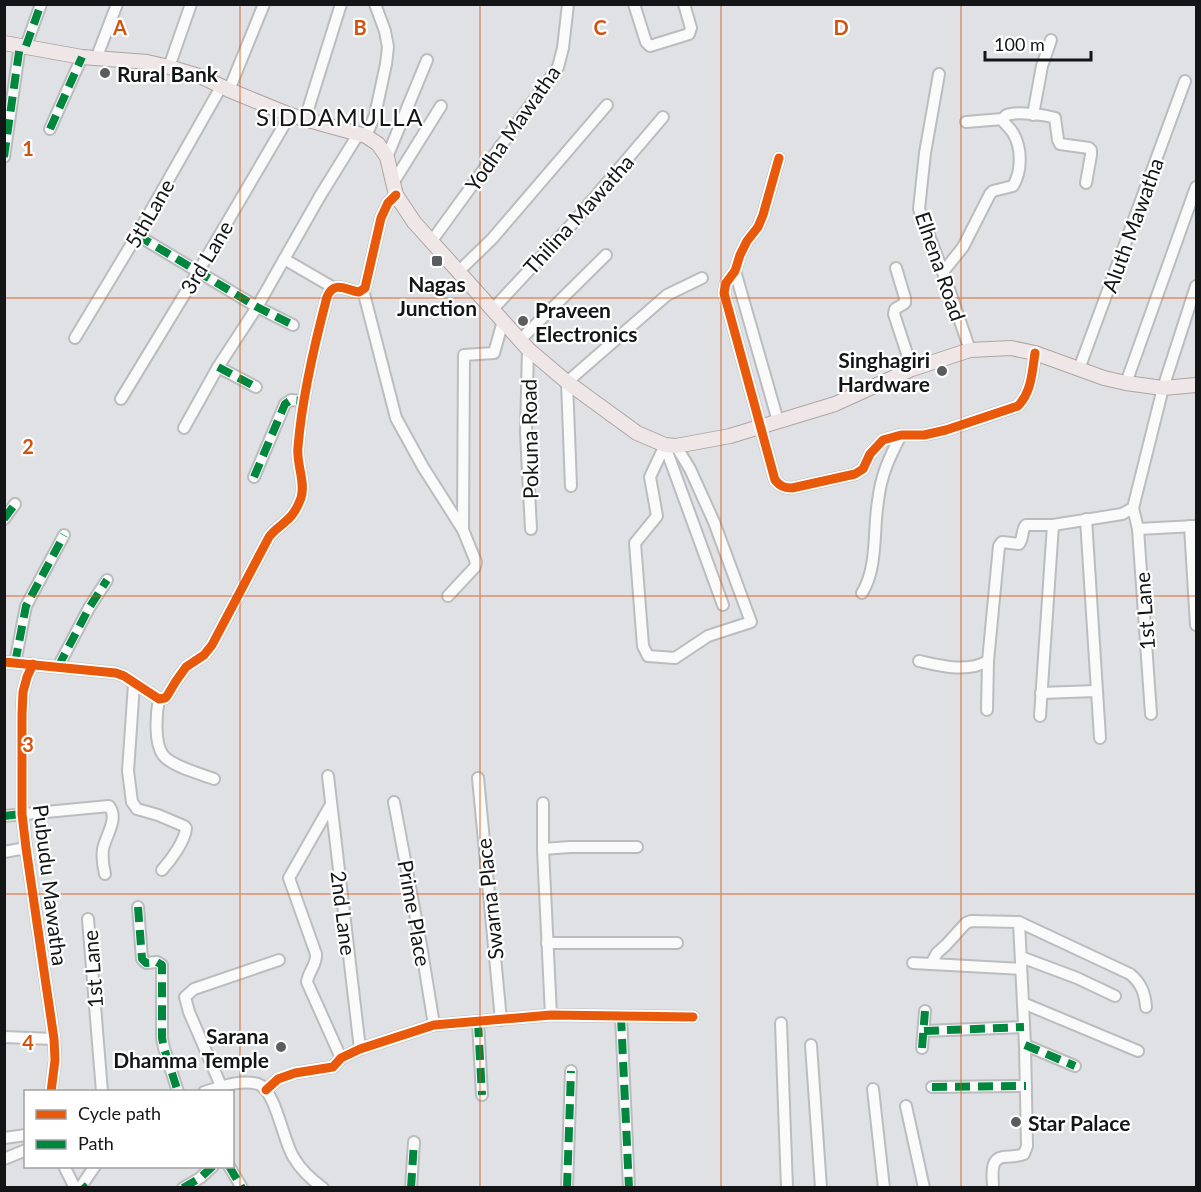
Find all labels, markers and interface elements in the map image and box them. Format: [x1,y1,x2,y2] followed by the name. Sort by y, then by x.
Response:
[112,15,127,39] text: A
[353,15,367,39] text: B
[593,15,607,39] text: C
[833,15,849,39] text: D
[985,24,1092,62] scale bar
[994,33,1045,55] text: 100 m
[459,60,565,196] street label: Yodha Mawatha
[117,61,219,86] place label: Rural Bank
[98,66,112,80] marker: Rural Bank
[256,102,424,131] district label: SIDDAMULLA
[22,136,34,160] text: 1
[518,149,638,279] street label: Thilina Mawatha
[1096,154,1168,296] street label: Aluth Mawatha
[119,174,179,252] street label: 5thLane
[911,208,971,324] street label: Elhena Road
[175,216,237,298] street label: 3rd Lane
[430,254,444,268] marker: Nagas Junction
[397,271,477,320] place label: Nagas Junction
[535,297,638,346] place label: Praveen Electronics
[516,314,530,328] marker: Praveen Electronics
[838,347,930,396] place label: Singhagiri Hardware
[935,364,949,378] marker: Singhagiri Hardware
[515,379,543,499] street label: Pokuna Road
[22,434,34,458] text: 2
[1129,571,1159,651] street label: 1st Lane
[22,732,34,756] text: 3
[29,803,73,967] street label: Pubudu Mawatha
[470,837,508,961] street label: Swarna Place
[393,858,437,968] street label: Prime Place
[326,869,362,957] street label: 2nd Lane
[77,929,107,1009] street label: 1st Lane
[113,1023,269,1072] place label: Sarana Dhamma Temple
[22,1030,34,1054] text: 4
[274,1040,288,1054] marker: Sarana Dhamma Temple
[24,1090,234,1168] legend
[78,1102,161,1124] text: Cycle path
[1028,1110,1130,1135] place label: Star Palace
[1009,1115,1023,1129] marker: Star Palace
[78,1132,114,1154] text: Path

